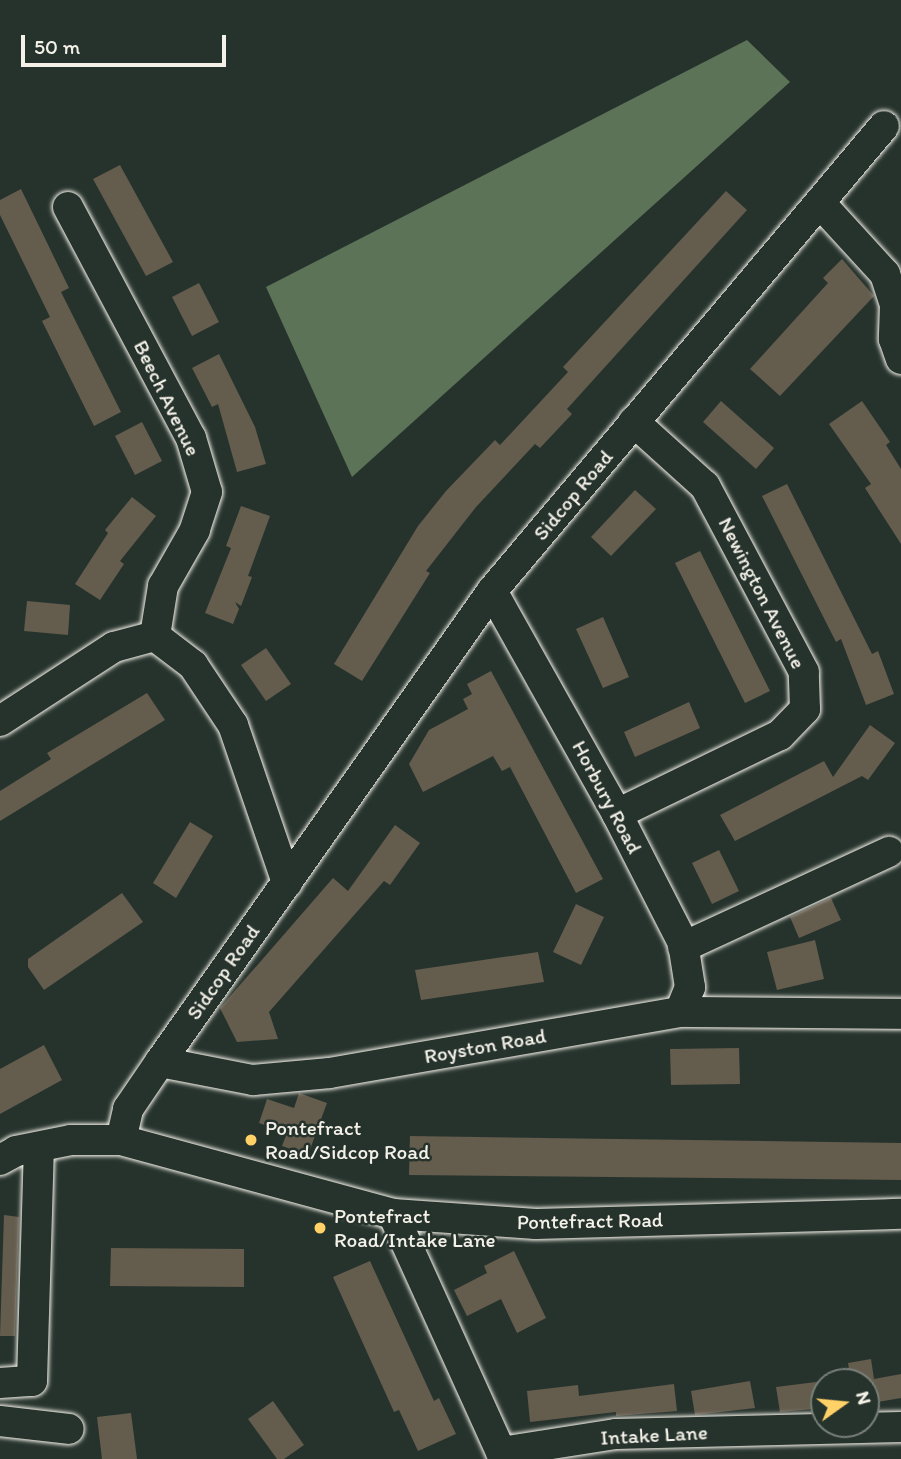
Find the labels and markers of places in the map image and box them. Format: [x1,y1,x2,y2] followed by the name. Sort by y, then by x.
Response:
[265,1115,429,1165] place label: Pontefract Road/Sidcop Road
[243,1132,259,1148] marker: Pontefract Road/Sidcop Road
[334,1203,496,1253] place label: Pontefract Road/Intake Lane
[312,1220,328,1236] marker: Pontefract Road/Intake Lane

